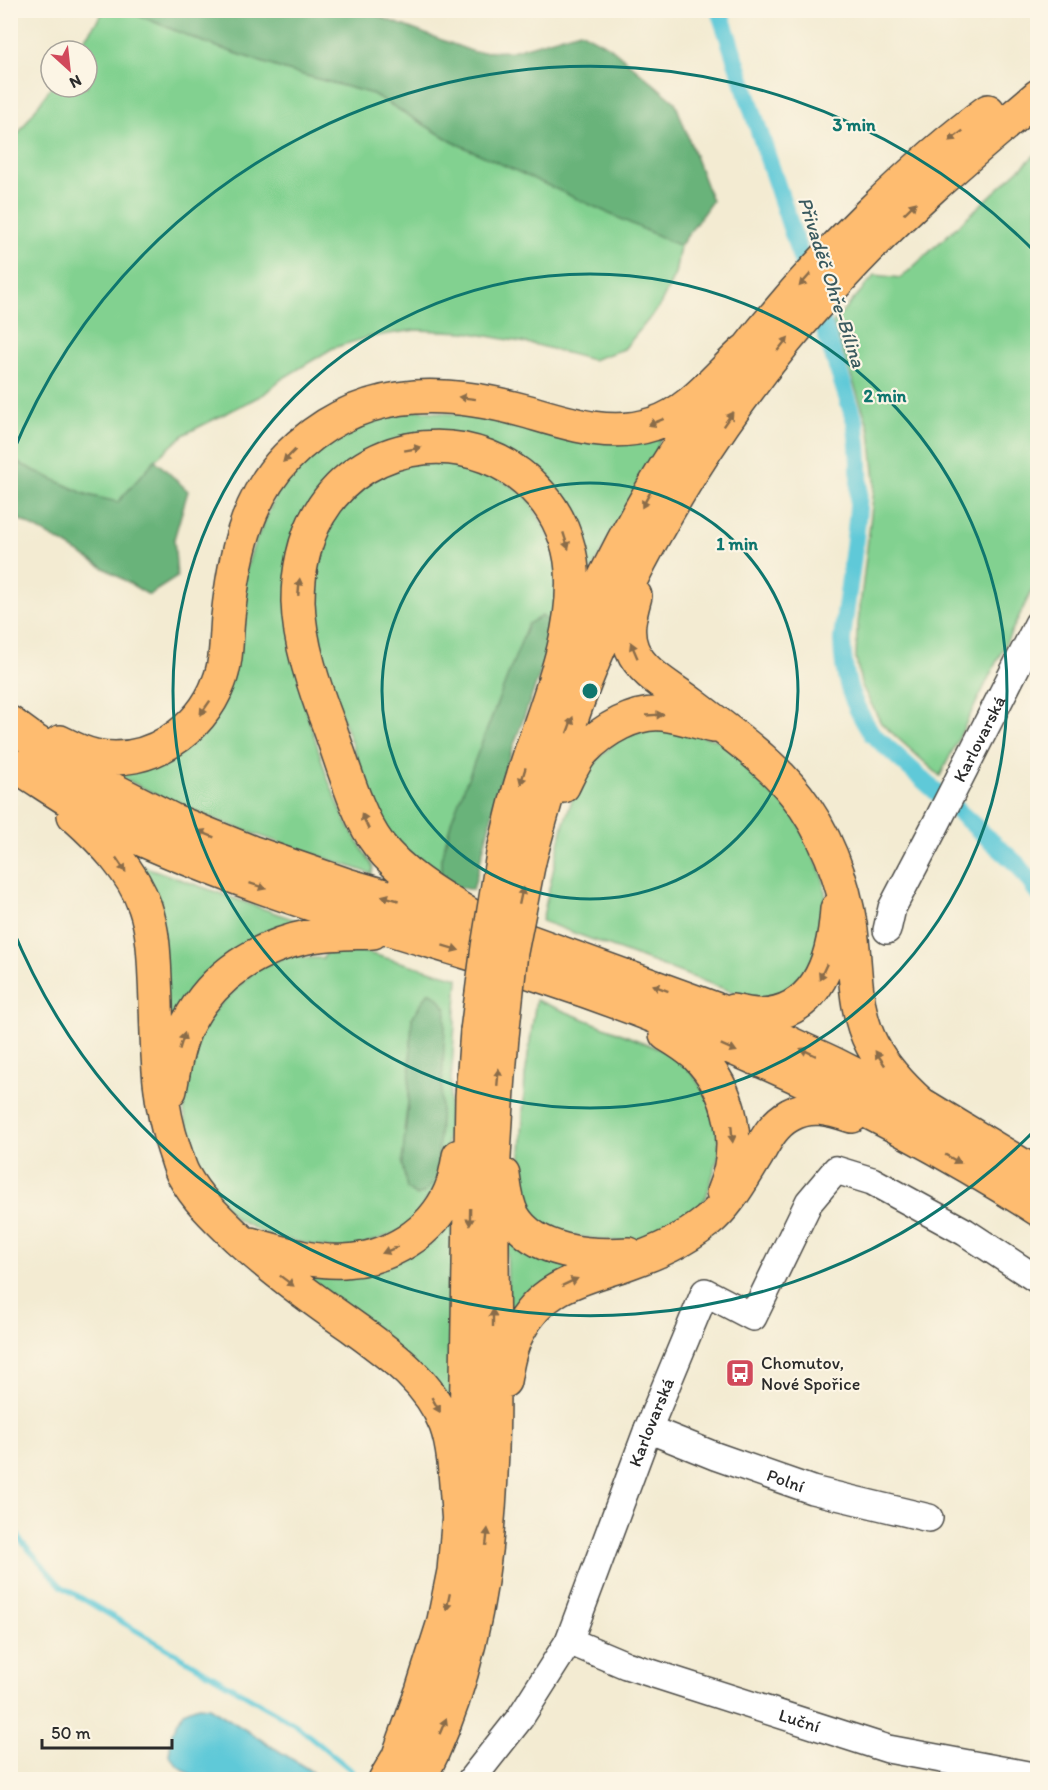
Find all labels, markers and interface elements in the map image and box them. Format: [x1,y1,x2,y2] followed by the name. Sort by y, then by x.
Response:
[39,39,99,99] north arrow
[66,71,85,93] text: N
[832,114,876,136] text: 3 min
[949,129,964,141] one-way arrow
[793,194,871,371] water label: Přivaděč Ohře-Bílina
[902,202,916,216] one-way arrow
[798,272,812,287] one-way arrow
[777,336,790,352] one-way arrow
[864,385,907,407] text: 2 min
[457,393,476,403] one-way arrow
[722,412,734,428] one-way arrow
[647,417,665,427] one-way arrow
[404,444,423,453] one-way arrow
[282,449,296,463] one-way arrow
[641,492,651,509] one-way arrow
[561,532,571,550] one-way arrow
[716,533,758,555] text: 1 min
[294,578,304,597] one-way arrow
[629,641,638,658] one-way arrow
[580,681,600,701] centre of rings
[948,691,1011,786] street label: Karlovarská
[199,700,211,716] one-way arrow
[645,711,664,720] one-way arrow
[565,716,575,734] one-way arrow
[518,767,527,785] one-way arrow
[360,812,369,829] one-way arrow
[197,829,215,838] one-way arrow
[115,857,126,873] one-way arrow
[249,882,267,892] one-way arrow
[517,887,526,906] one-way arrow
[381,893,399,902] one-way arrow
[442,944,460,953] one-way arrow
[819,964,828,981] one-way arrow
[651,983,669,993] one-way arrow
[178,1032,187,1050] one-way arrow
[720,1043,738,1053] one-way arrow
[799,1048,816,1057] one-way arrow
[875,1050,886,1066] one-way arrow
[493,1067,503,1086] one-way arrow
[727,1124,737,1143] one-way arrow
[945,1154,961,1165] one-way arrow
[465,1208,474,1227] one-way arrow
[380,1245,398,1255] one-way arrow
[280,1274,295,1286] one-way arrow
[561,1278,578,1287] one-way arrow
[488,1309,497,1328] one-way arrow
[761,1352,860,1395] place label: Chomutov, Nové Spořice
[724,1357,756,1389] bus stop icon: Chomutov, Nové Spořice
[624,1374,679,1470] street label: Karlovarská
[430,1397,441,1413] one-way arrow
[764,1464,808,1498] street label: Polní
[482,1528,492,1547] one-way arrow
[443,1592,452,1611] one-way arrow
[776,1704,823,1738] street label: Luční
[42,1712,172,1750] scale bar
[439,1717,448,1735] one-way arrow
[51,1722,91,1744] text: 50 m

